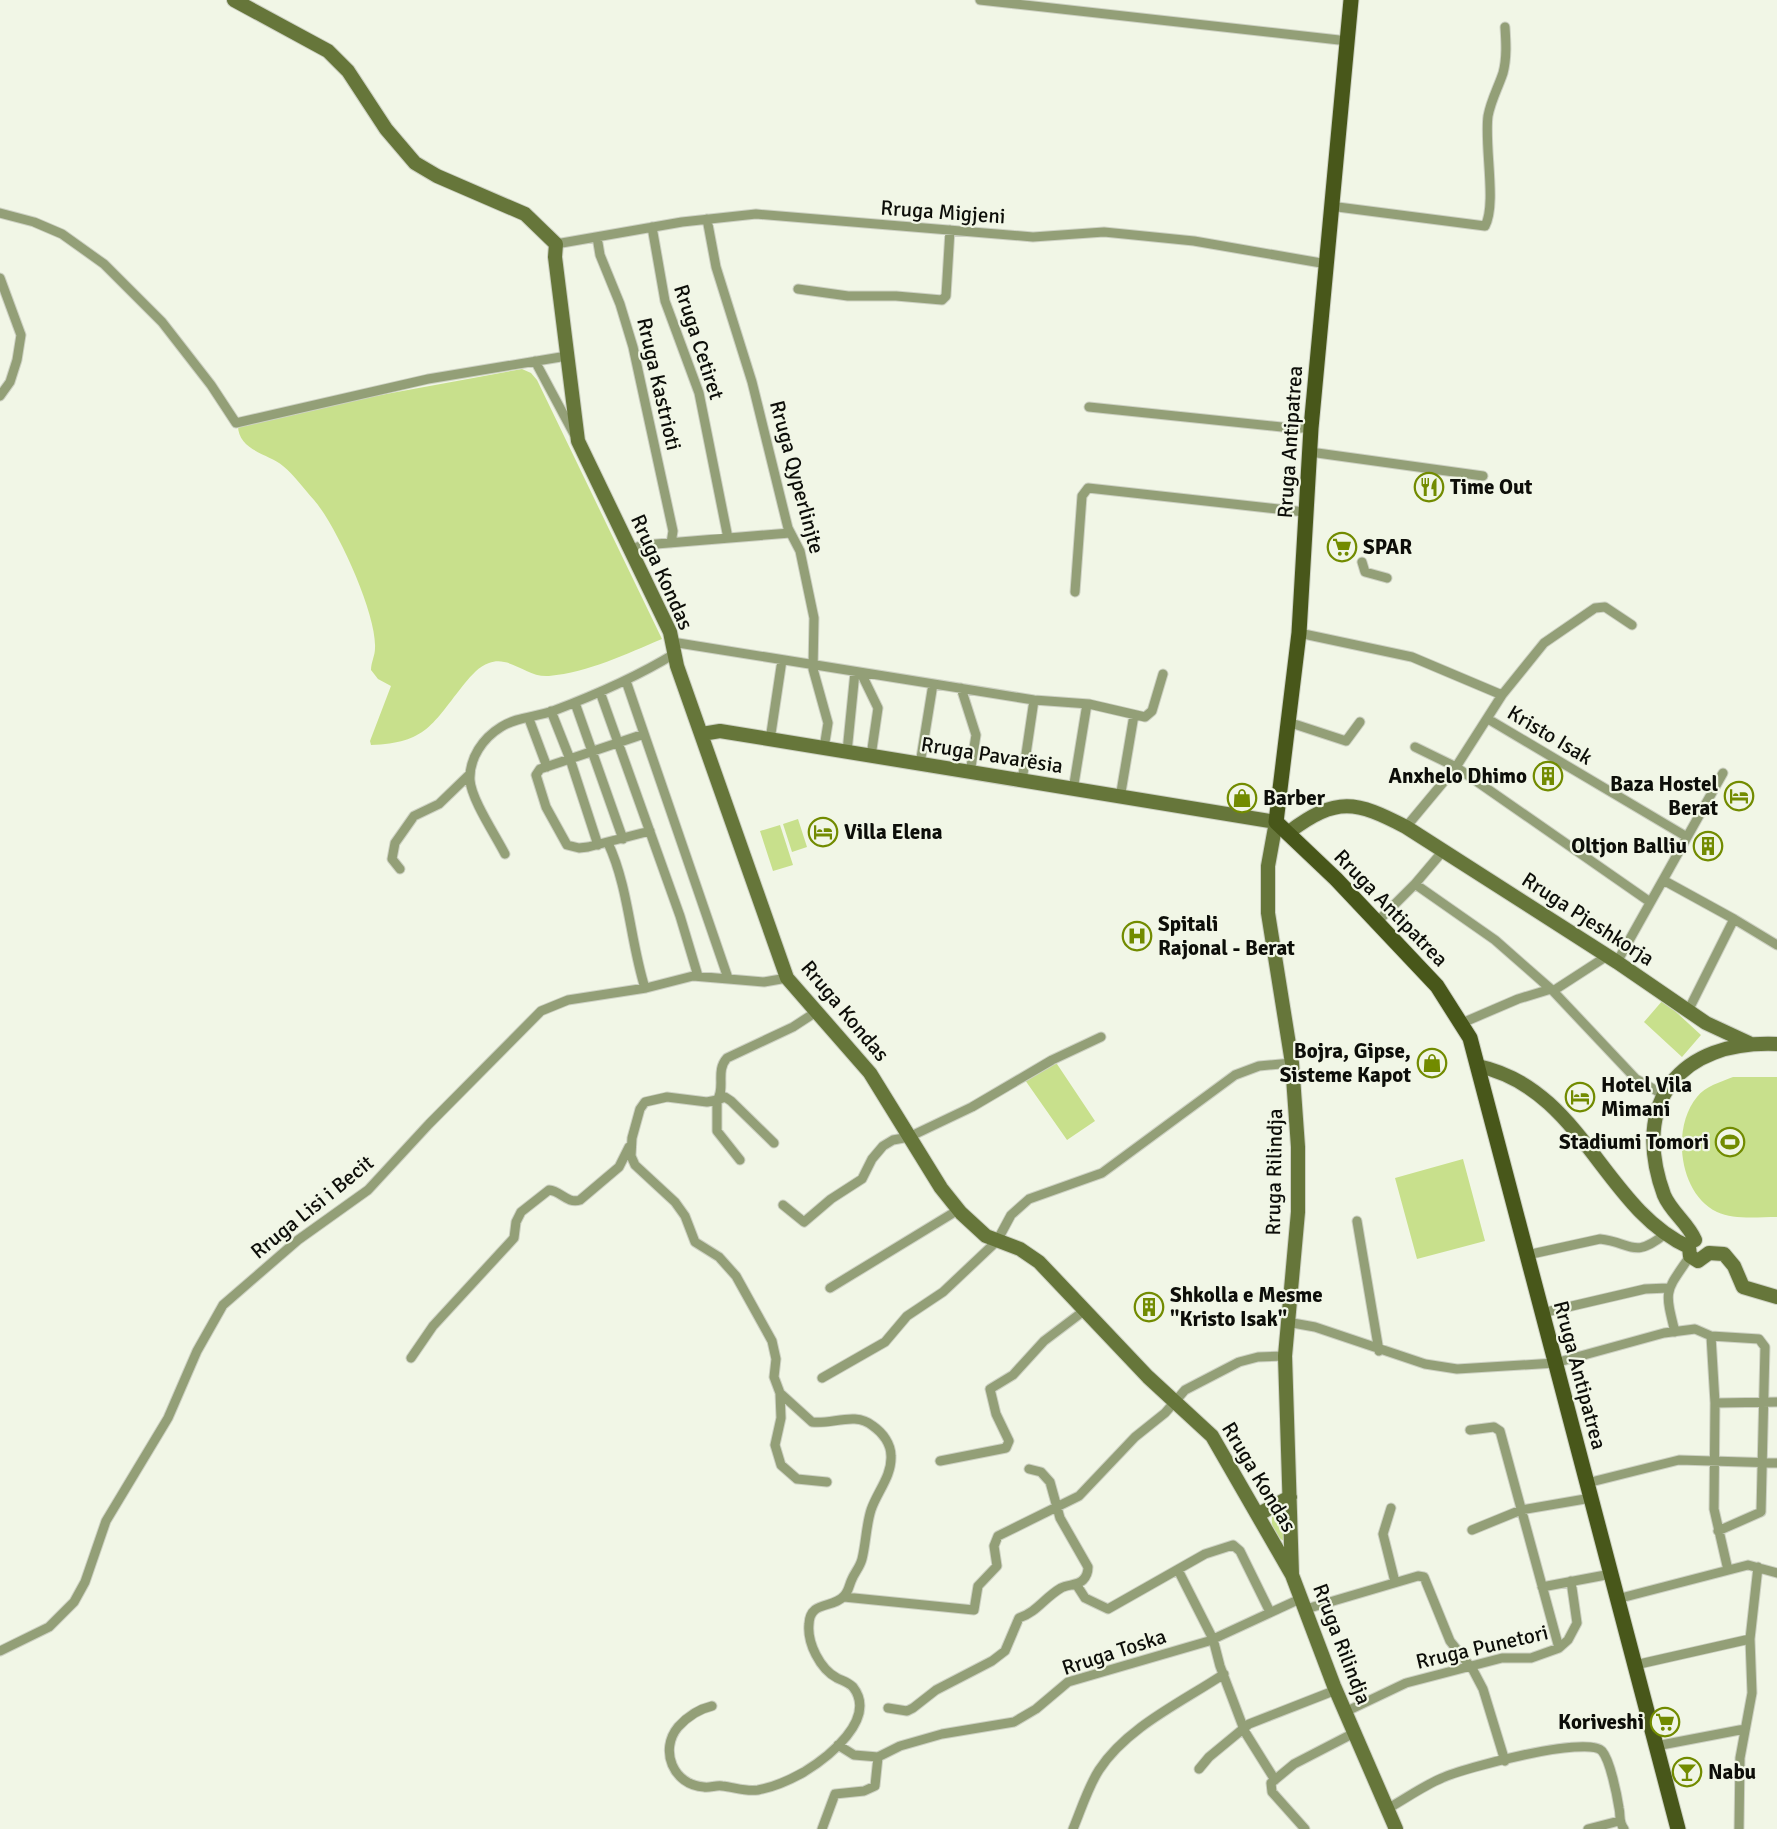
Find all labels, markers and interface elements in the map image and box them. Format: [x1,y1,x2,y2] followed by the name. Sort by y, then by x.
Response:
[880,195,1006,229] street label: Rruga Migjeni
[668,281,730,403] street label: Rruga Cetiret
[631,315,687,453] street label: Rruga Kastrioti
[1272,365,1308,519] street label: Rruga Antipatrea
[764,397,830,557] street label: Rruga Qyperlinjte
[1413,471,1445,503] restaurant icon: Time Out
[1450,474,1533,500] place label: Time Out
[625,510,699,634] street label: Rruga Kondas
[1326,531,1358,563] supermarket icon: SPAR
[1363,534,1412,560] place label: SPAR
[1503,699,1598,771] street label: Kristo Isak
[919,731,1065,779] street label: Rruga Pavarësia
[1532,760,1564,792] building icon: Anxhelo Dhimo
[1389,763,1527,789] place label: Anxhelo Dhimo
[1610,771,1718,821] place label: Baza Hostel Berat
[1723,780,1755,812] hotel icon: Baza Hostel Berat
[1226,782,1258,814] shop icon: Barber
[1263,785,1326,811] place label: Barber
[807,816,839,848] hotel icon: Villa Elena
[844,819,943,845] place label: Villa Elena
[1692,830,1724,862] building icon: Oltjon Balliu
[1571,833,1687,859] place label: Oltjon Balliu
[1328,844,1454,972] street label: Rruga Antipatrea
[1517,867,1659,971] street label: Rruga Pjeshkorja
[1158,911,1295,961] place label: Spitali Rajonal - Berat
[1121,920,1153,952] hospital icon: Spitali Rajonal - Berat
[795,955,895,1067] street label: Rruga Kondas
[1280,1038,1411,1088] place label: Bojra, Gipse, Sisteme Kapot
[1416,1047,1448,1079] shop icon: Bojra, Gipse, Sisteme Kapot
[1601,1072,1692,1122] place label: Hotel Vila Mimani
[1564,1081,1596,1113] hotel icon: Hotel Vila Mimani
[1260,1108,1288,1236] street label: Rruga Rilindja
[1714,1126,1746,1158] sports icon: Stadiumi Tomori
[1559,1129,1709,1155] place label: Stadiumi Tomori
[245,1150,379,1264] street label: Rruga Lisi i Becit
[1170,1282,1323,1332] place label: Shkolla e Mesme "Kristo Isak"
[1133,1291,1165,1323] building icon: Shkolla e Mesme "Kristo Isak"
[1548,1298,1612,1452] street label: Rruga Antipatrea
[1216,1417,1302,1537] street label: Rruga Kondas
[1307,1580,1377,1708] street label: Rruga Rilindja
[1413,1619,1551,1675] street label: Rruga Punetori
[1059,1623,1169,1681] street label: Rruga Toska
[1649,1706,1681,1738] supermarket icon: Koriveshi
[1558,1709,1644,1735] place label: Koriveshi
[1671,1756,1703,1788] bar icon: Nabu
[1708,1759,1756,1785] place label: Nabu

